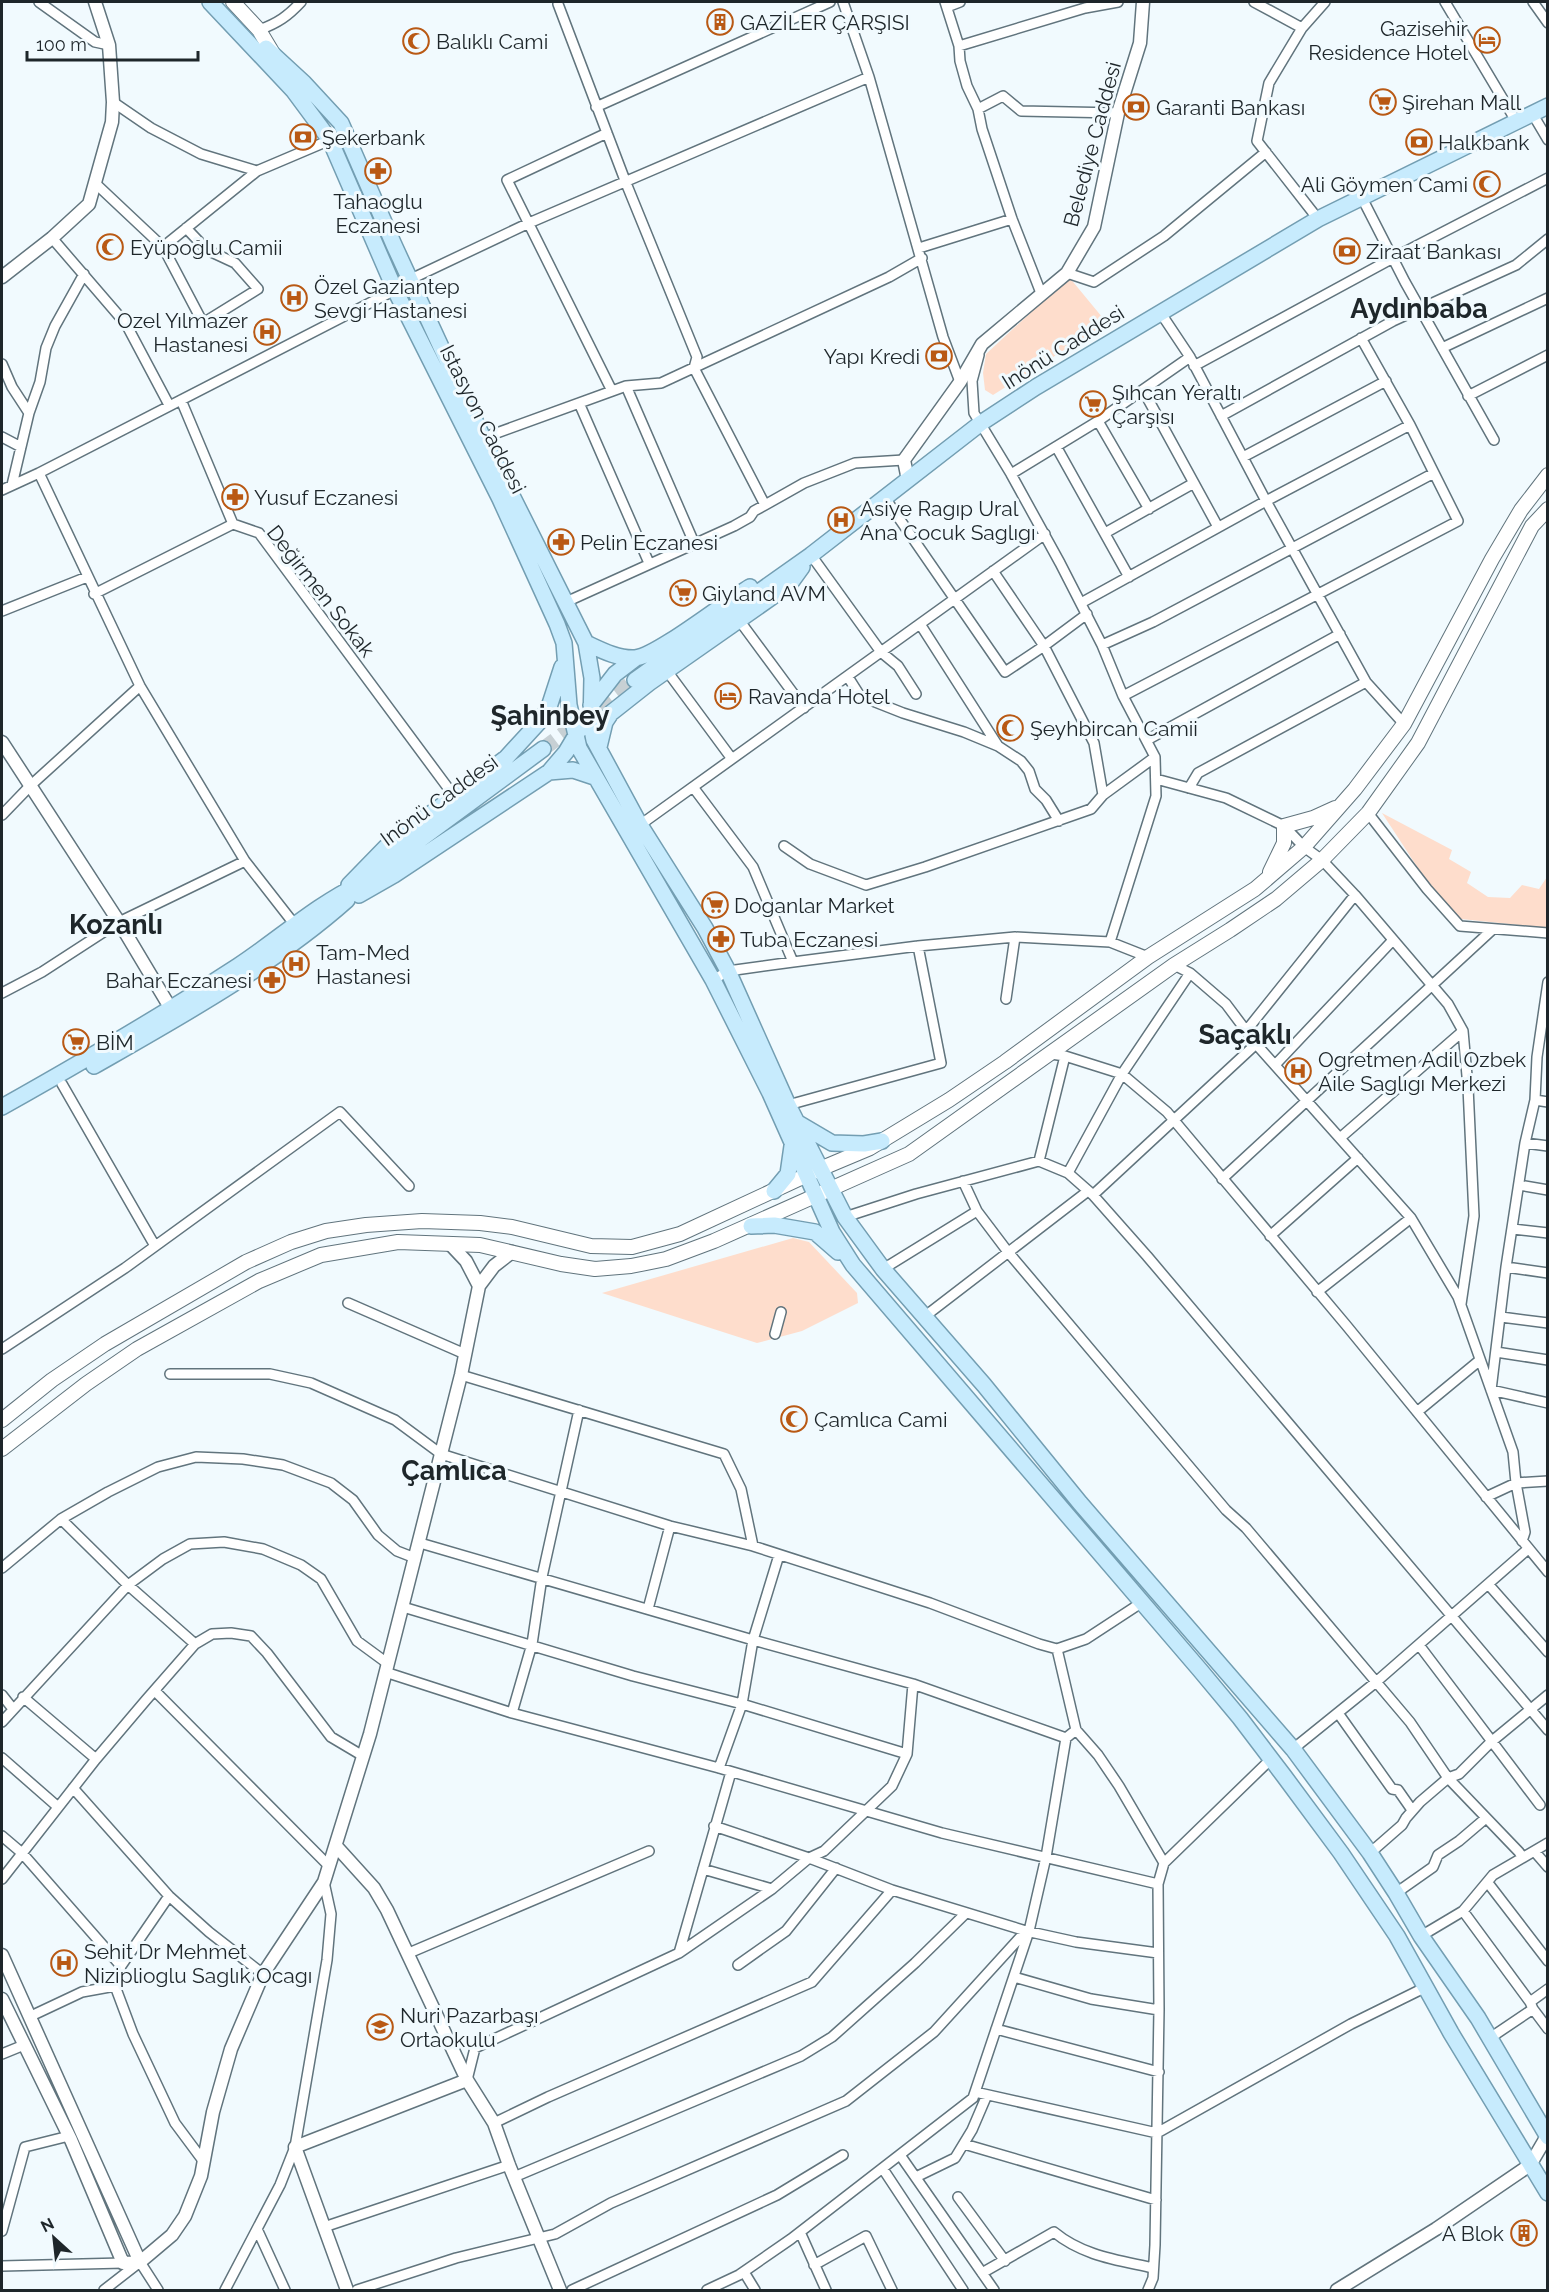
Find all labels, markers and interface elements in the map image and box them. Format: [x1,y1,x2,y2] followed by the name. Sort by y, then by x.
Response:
[705,7,735,37] building icon: GAZİLER ÇARŞISI
[740,10,910,35] place label: GAZİLER ÇARŞISI
[1308,16,1469,65] place label: Gazisehir Residence Hotel
[27,24,198,62] scale bar
[1472,25,1502,55] hotel icon: Gazisehir Residence Hotel
[401,26,431,56] mosque icon: Balıklı Cami
[436,29,548,54] place label: Balıklı Cami
[36,34,87,55] text: 100 m
[1058,59,1126,229] street label: Belediye Caddesi
[1368,87,1398,117] supermarket icon: Şirehan Mall
[1402,90,1521,115] place label: Şirehan Mall
[1121,92,1151,122] bank icon: Garanti Bankası
[1156,95,1305,120] place label: Garanti Bankası
[288,122,318,152] bank icon: Şekerbank
[322,125,425,150] place label: Şekerbank
[1404,127,1434,157] bank icon: Halkbank
[1438,130,1529,155] place label: Halkbank
[363,156,393,186] pharmacy icon: Tahaoglu Eczanesi
[1472,169,1502,199] mosque icon: Ali Göymen Cami
[1301,172,1468,197] place label: Ali Göymen Cami
[333,189,423,238] place label: Tahaoglu Eczanesi
[95,232,125,262] mosque icon: Eyüpoğlu Camii
[130,235,283,260] place label: Eyüpoğlu Camii
[1332,236,1362,266] bank icon: Ziraat Bankası
[1366,239,1501,264] place label: Ziraat Bankası
[314,274,467,323] place label: Özel Gaziantep Sevgi Hastanesi
[279,283,309,313] hospital icon: Özel Gaziantep Sevgi Hastanesi
[1350,293,1488,324] district label: Aydınbaba
[997,300,1129,394] street label: Inönü Caddesi
[117,308,249,357] place label: Ozel Yılmazer Hastanesi
[252,317,282,347] hospital icon: Ozel Yılmazer Hastanesi
[435,340,531,498] street label: Istasyon Caddesi
[924,341,954,371] bank icon: Yapı Kredi
[823,344,920,369] place label: Yapı Kredi
[1112,380,1242,429] place label: Şıhcan Yeraltı Çarşısı
[1078,389,1108,419] supermarket icon: Şıhcan Yeraltı Çarşısı
[220,482,250,512] pharmacy icon: Yusuf Eczanesi
[254,485,398,510] place label: Yusuf Eczanesi
[860,496,1036,545] place label: Asiye Ragıp Ural Ana Cocuk Saglıgı
[826,505,856,535] hospital icon: Asiye Ragıp Ural Ana Cocuk Saglıgı
[262,520,380,662] street label: Değirmen Sokak
[546,527,576,557] pharmacy icon: Pelin Eczanesi
[580,530,718,555] place label: Pelin Eczanesi
[668,578,698,608] supermarket icon: Giyland AVM
[702,581,826,606] place label: Giyland AVM
[713,681,743,711] hotel icon: Ravanda Hotel
[748,684,890,709] place label: Ravanda Hotel
[490,700,610,731] district label: Şahinbey
[995,713,1025,743] mosque icon: Şeyhbircan Camii
[1030,716,1198,741] place label: Şeyhbircan Camii
[375,749,503,851] street label: Inönü Caddesi
[700,890,730,920] supermarket icon: Doganlar Market
[734,893,895,918] place label: Doganlar Market
[69,909,163,940] district label: Kozanlı
[706,924,736,954] pharmacy icon: Tuba Eczanesi
[740,927,878,952] place label: Tuba Eczanesi
[316,940,411,989] place label: Tam-Med Hastanesi
[281,949,311,979] hospital icon: Tam-Med Hastanesi
[257,965,287,995] pharmacy icon: Bahar Eczanesi
[106,968,252,993] place label: Bahar Eczanesi
[1198,1019,1292,1050] district label: Saçaklı
[61,1027,91,1057] supermarket icon: BİM
[96,1030,134,1055] place label: BİM
[1318,1047,1526,1096] place label: Ogretmen Adil Ozbek Aile Saglıgı Merkezi
[1283,1056,1313,1086] hospital icon: Ogretmen Adil Ozbek Aile Saglıgı Merkezi
[779,1404,809,1434] mosque icon: Çamlıca Cami
[814,1407,948,1432] place label: Çamlıca Cami
[401,1455,507,1486] district label: Çamlıca
[84,1939,312,1988] place label: Sehit Dr Mehmet Niziplioglu Saglık Ocagı
[49,1948,79,1978] hospital icon: Sehit Dr Mehmet Niziplioglu Saglık Ocagı
[400,2003,539,2052] place label: Nuri Pazarbaşı Ortaokulu
[365,2012,395,2042] school or university icon: Nuri Pazarbaşı Ortaokulu
[24,2208,84,2268] north arrow
[38,2214,57,2236] text: N
[1509,2218,1539,2248] building icon: A Blok
[1442,2221,1504,2246] place label: A Blok

